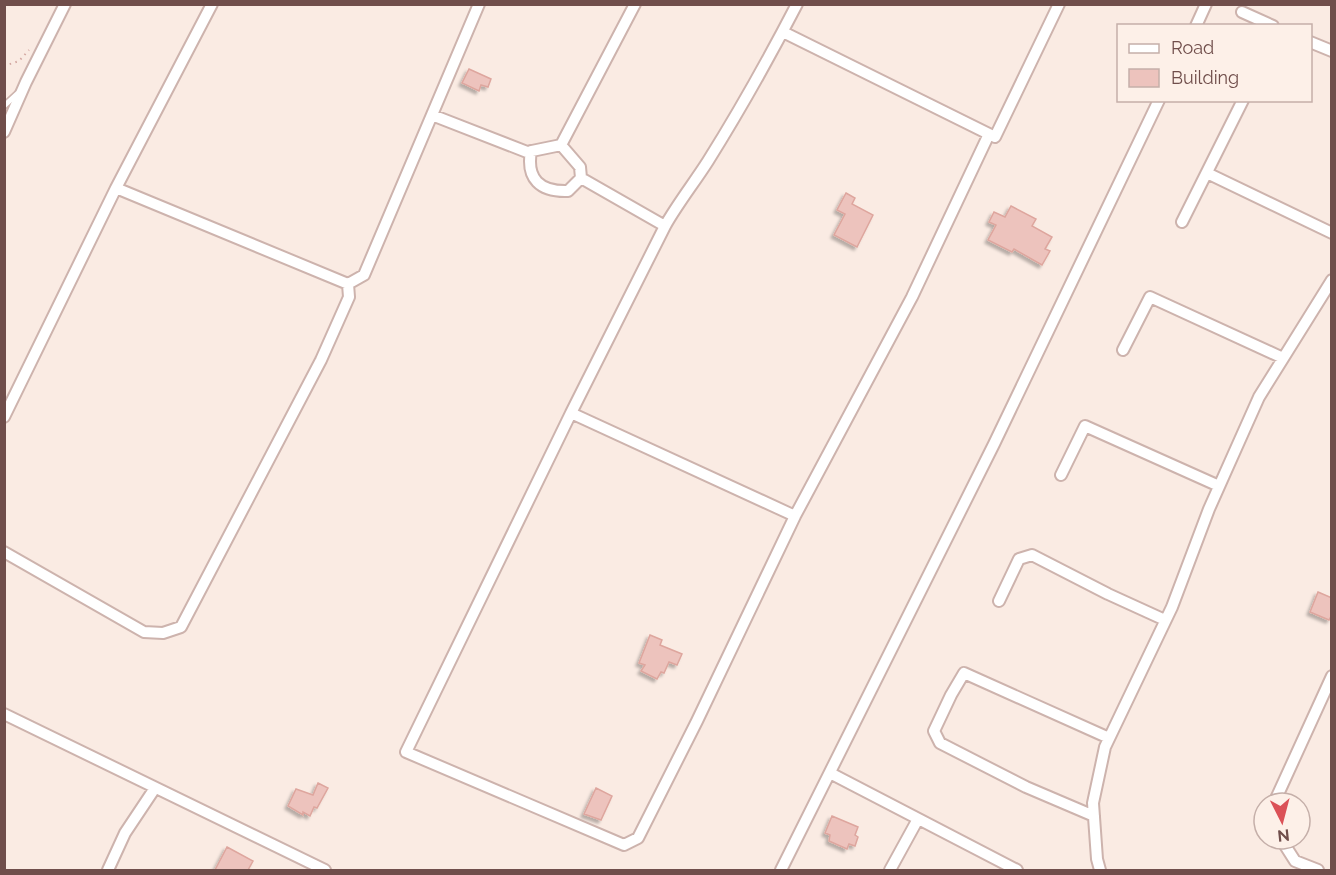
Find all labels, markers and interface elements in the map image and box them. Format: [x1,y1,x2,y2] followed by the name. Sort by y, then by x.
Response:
[1117,24,1312,102] legend
[1171,37,1214,58] text: Road
[1171,67,1239,88] text: Building
[1252,791,1312,851] north arrow
[1276,825,1291,846] text: N

